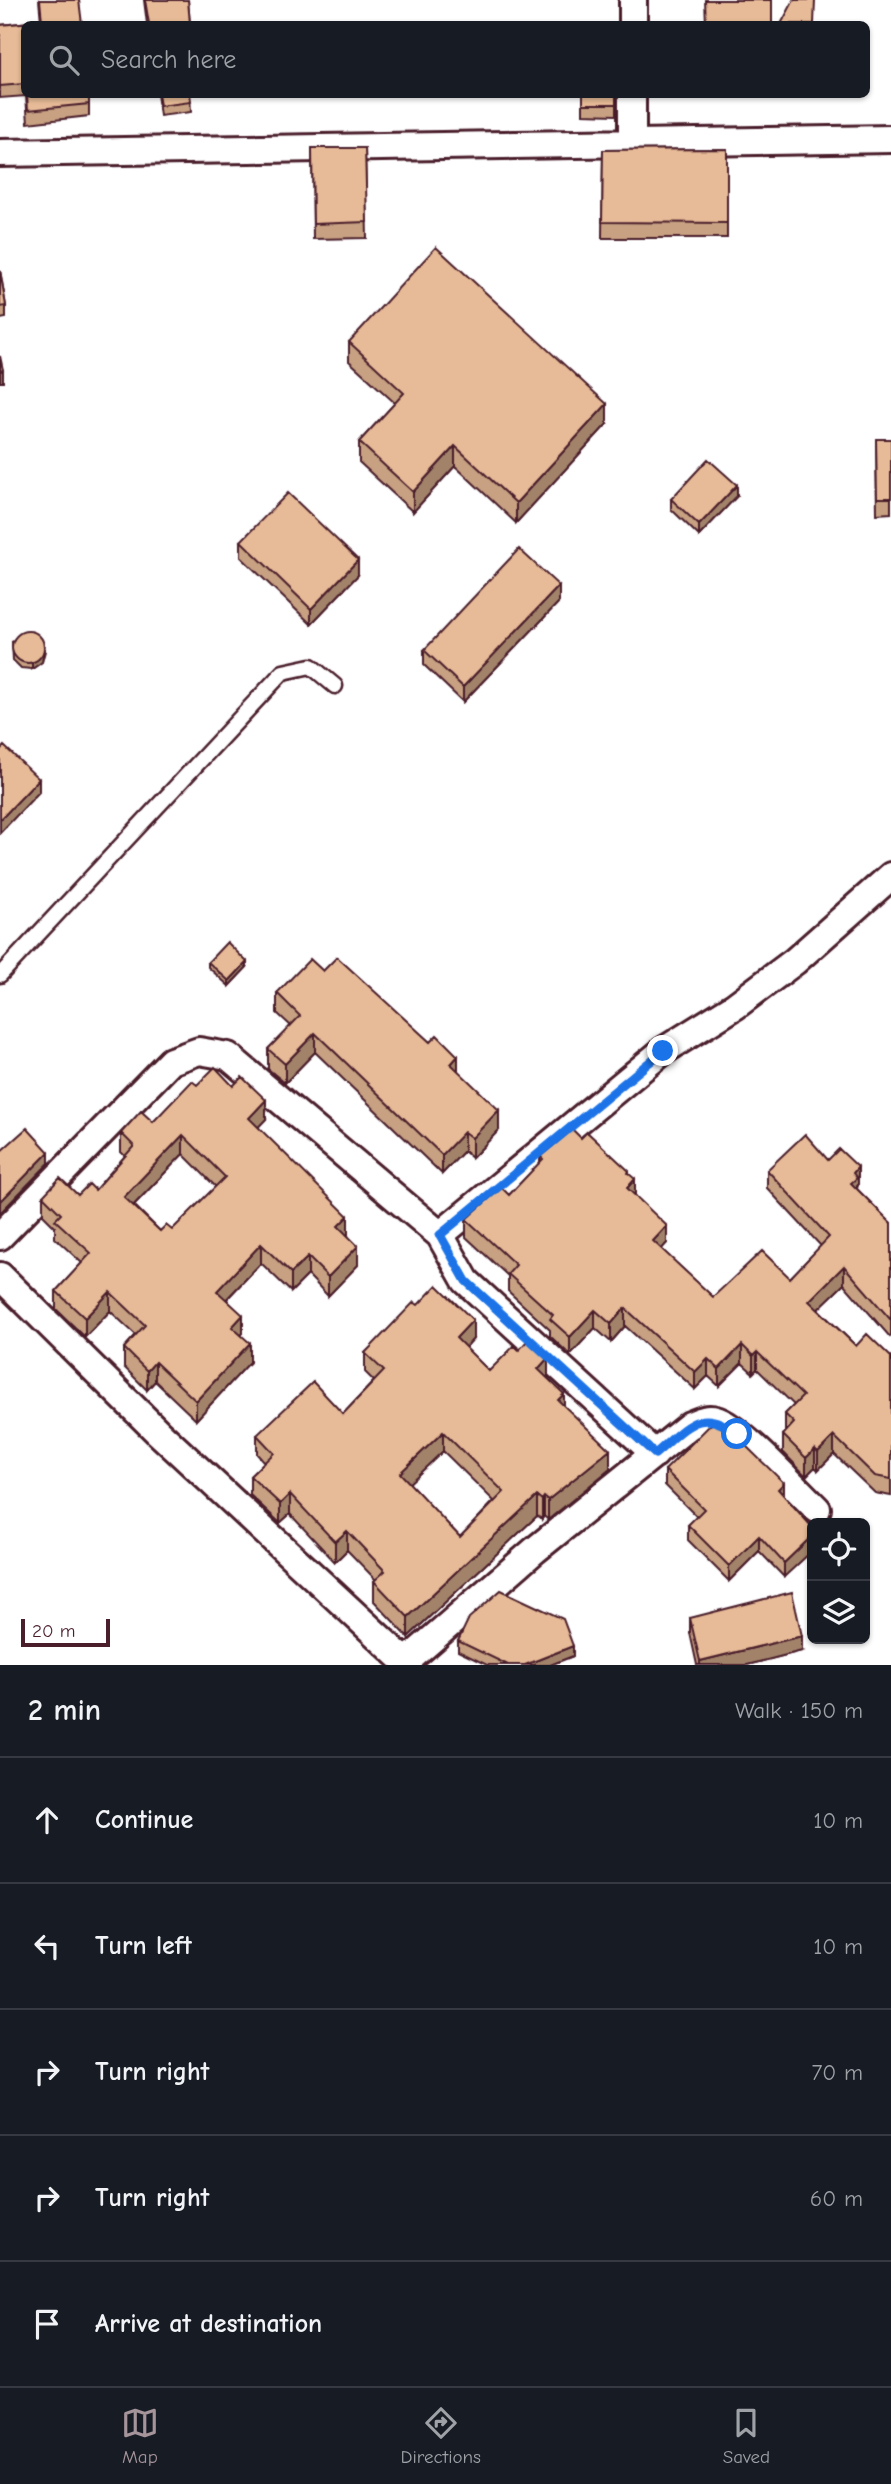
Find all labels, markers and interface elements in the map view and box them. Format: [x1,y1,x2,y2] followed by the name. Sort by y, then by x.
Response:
[21,21,870,98] search box
[45,41,83,79] icon: search
[101,45,236,75] text: Search here
[647,1035,678,1066] route end
[721,1418,752,1449] route start
[807,1518,870,1644] map controls
[807,1518,870,1581] button: locate
[807,1581,870,1644] button: layers
[21,1616,110,1648] scale bar
[32,1620,76,1642] text: 20 m
[28,1693,101,1728] text: 2 min
[735,1697,863,1724] text: Walk · 150 m
[28,1801,66,1839] icon: ahead
[95,1805,193,1835] text: Continue
[813,1807,863,1834] text: 10 m
[28,1927,66,1965] icon: left
[95,1931,192,1961] text: Turn left
[813,1933,863,1960] text: 10 m
[28,2053,66,2091] icon: right
[95,2057,209,2087] text: Turn right
[811,2059,863,2086] text: 70 m
[28,2179,66,2217] icon: right
[95,2183,209,2213] text: Turn right
[810,2185,863,2212] text: 60 m
[28,2305,66,2343] icon: arrive
[95,2309,322,2339] text: Arrive at destination
[121,2404,159,2468] tab: Map
[401,2404,481,2468] tab: Directions
[723,2404,770,2468] tab: Saved

